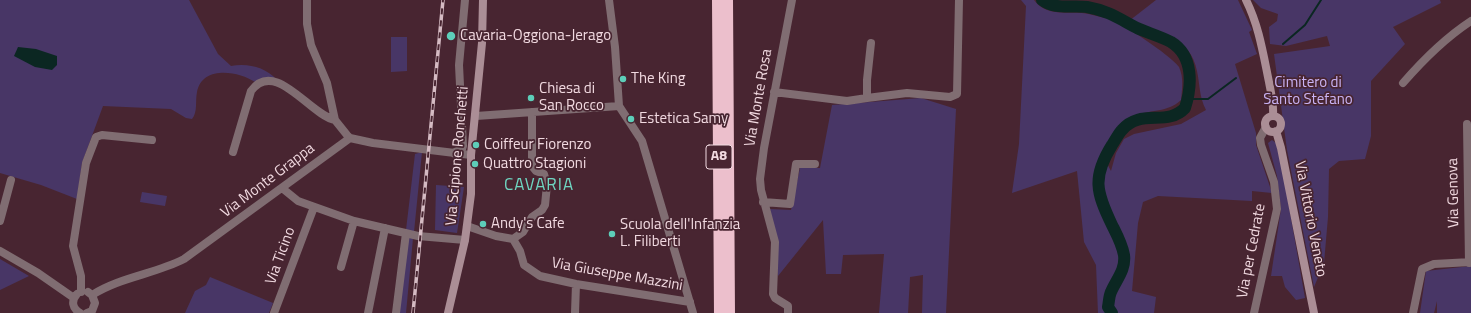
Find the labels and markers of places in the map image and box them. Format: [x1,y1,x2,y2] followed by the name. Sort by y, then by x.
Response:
[460,27,611,45] place label: Cavaria-Oggiona-Jerago
[445,30,457,42] marker: Cavaria-Oggiona-Jerago
[631,70,685,88] place label: The King
[618,74,628,84] marker: The King
[539,80,604,115] place label: Chiesa di San Rocco
[526,93,536,103] marker: Chiesa di San Rocco
[639,110,728,128] place label: Estetica Samy
[626,114,636,124] marker: Estetica Samy
[484,136,592,154] place label: Coiffeur Fiorenzo
[471,140,481,150] marker: Coiffeur Fiorenzo
[483,155,586,173] place label: Quattro Stagioni
[470,159,480,169] marker: Quattro Stagioni
[491,215,565,233] place label: Andy's Cafe
[620,216,740,251] place label: Scuola dell'Infanzia L. Filiberti
[478,219,488,229] marker: Andy's Cafe
[607,229,617,239] marker: Scuola dell'Infanzia L. Filiberti

